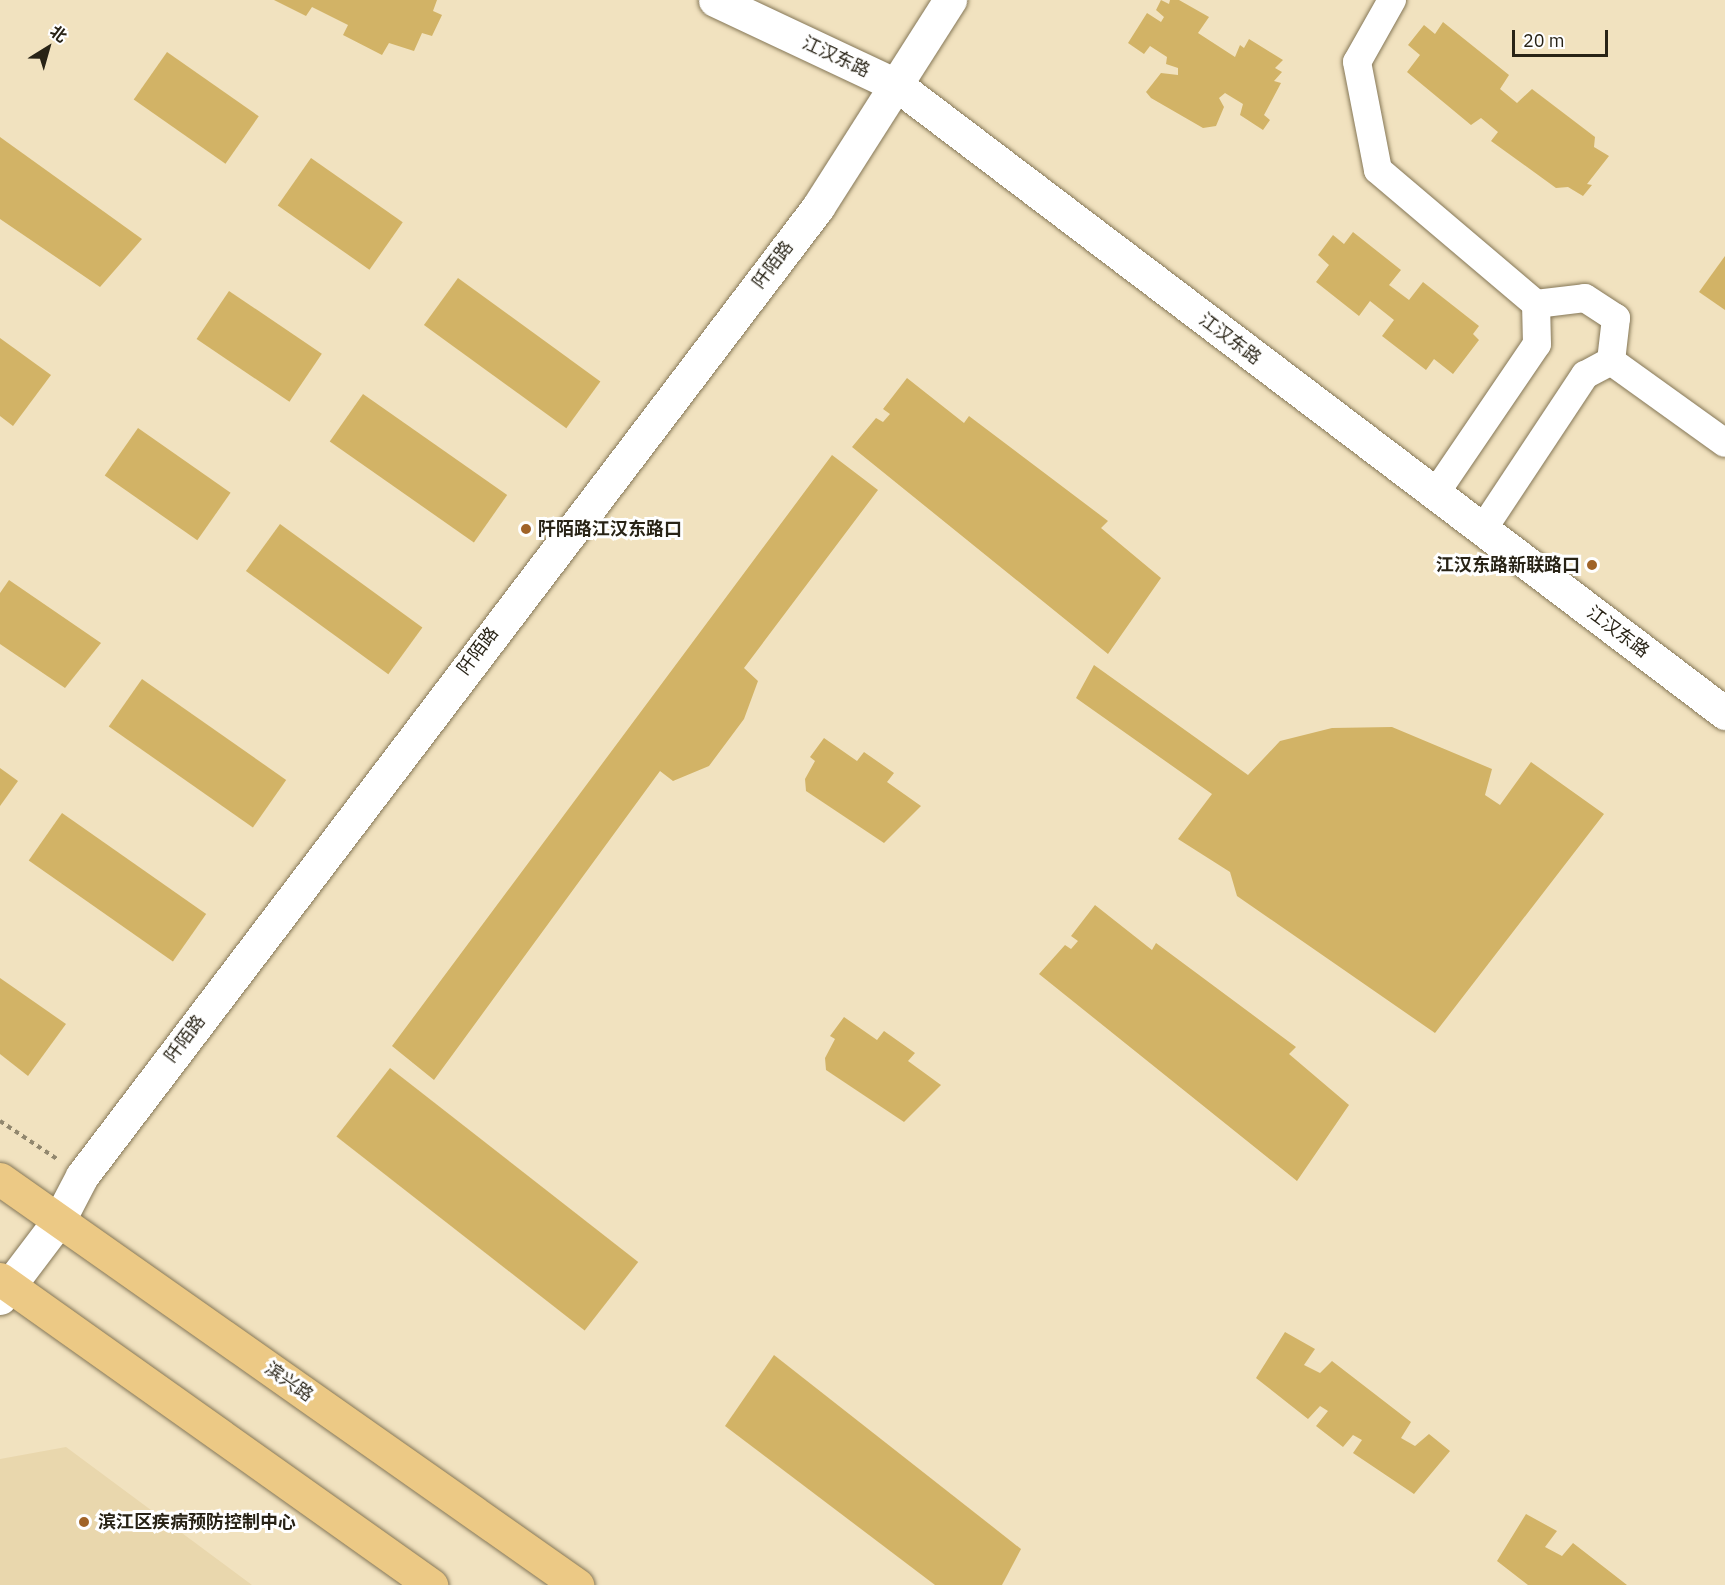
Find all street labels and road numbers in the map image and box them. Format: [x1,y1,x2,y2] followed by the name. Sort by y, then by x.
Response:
[799,32,873,82] street label: 江汉东路
[748,237,798,293] street label: 阡陌路
[1195,309,1265,369] street label: 江汉东路
[1583,602,1653,662] street label: 江汉东路
[453,623,503,679] street label: 阡陌路
[160,1011,210,1067] street label: 阡陌路
[261,1358,317,1406] street label: 滨兴路

